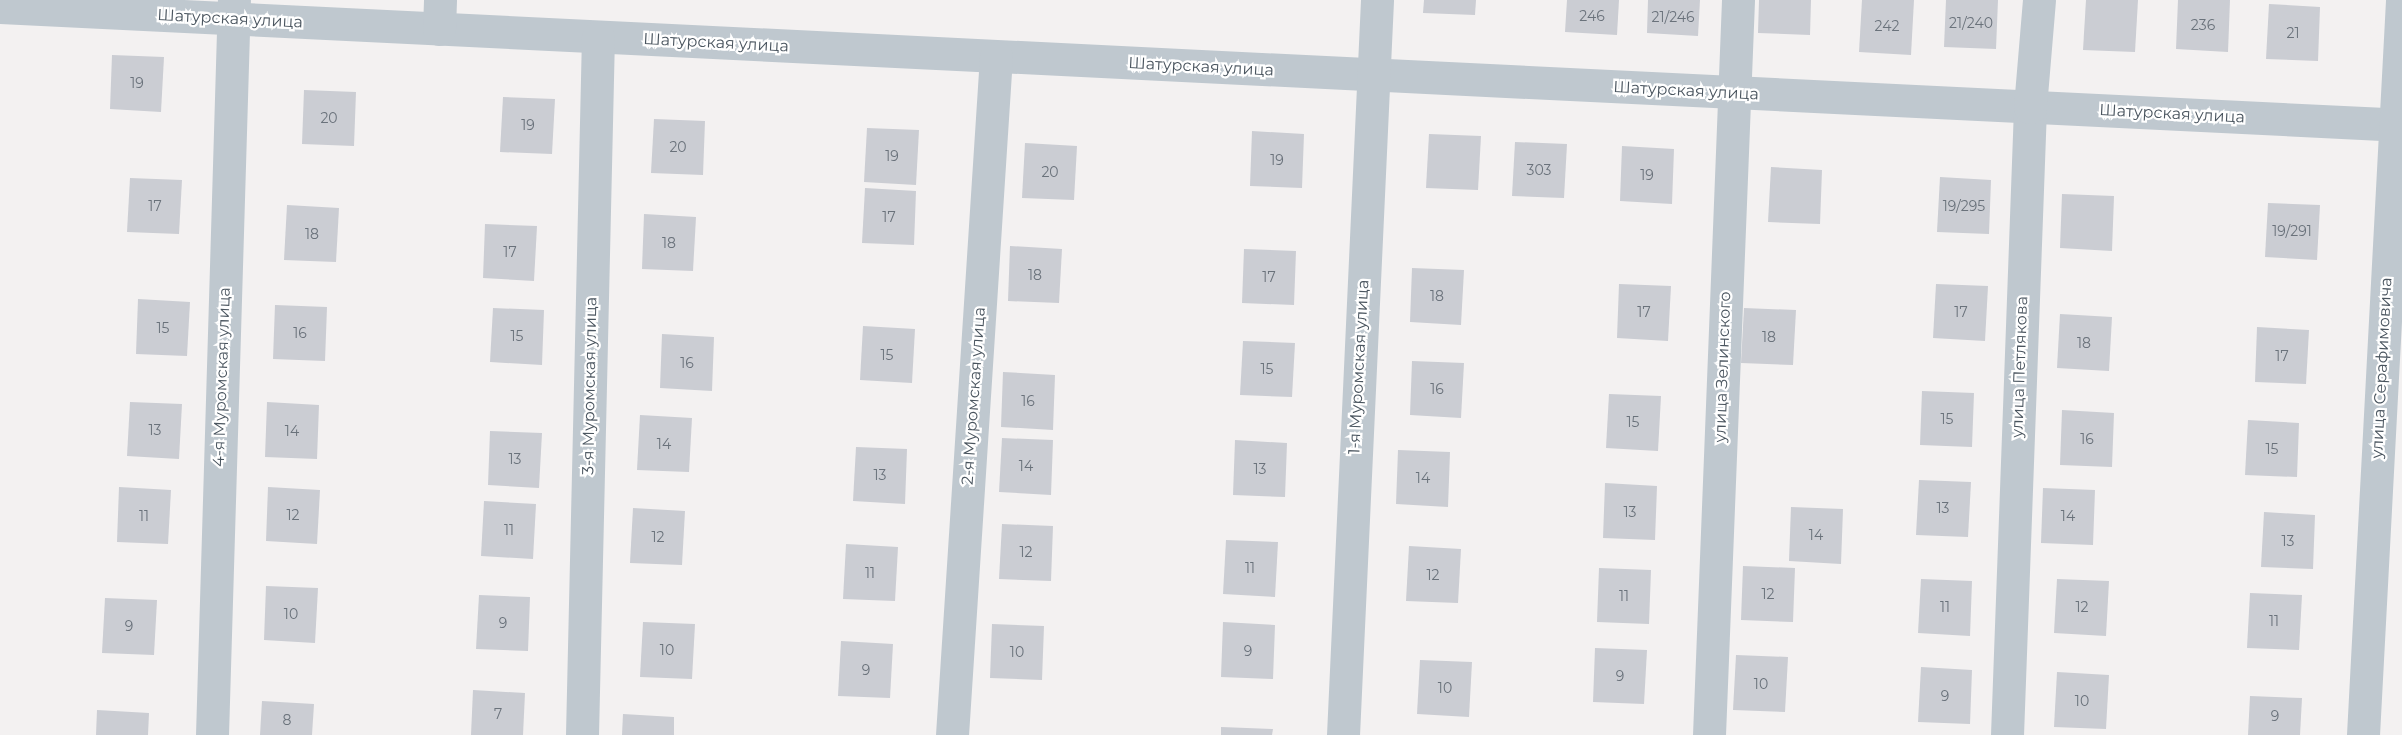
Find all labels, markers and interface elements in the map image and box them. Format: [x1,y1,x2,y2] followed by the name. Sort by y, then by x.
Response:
[157,6,303,32] street label: Шатурская улица
[1579,8,1605,24] house number: 246
[1651,9,1695,25] house number: 21/246
[1949,15,1993,31] house number: 21/240
[2191,17,2215,33] house number: 236
[1875,18,1899,34] house number: 242
[2286,25,2300,41] house number: 21
[643,30,789,56] street label: Шатурская улица
[1128,54,1274,80] street label: Шатурская улица
[130,75,144,91] house number: 19
[1613,78,1759,104] street label: Шатурская улица
[2099,101,2245,127] street label: Шатурская улица
[320,110,338,126] house number: 20
[521,117,535,133] house number: 19
[669,139,687,155] house number: 20
[885,148,899,164] house number: 19
[1270,152,1284,168] house number: 19
[1527,162,1551,178] house number: 303
[1041,164,1059,180] house number: 20
[1640,167,1654,183] house number: 19
[148,198,162,214] house number: 17
[1943,198,1985,214] house number: 19/295
[882,209,896,225] house number: 17
[2272,223,2312,239] house number: 19/291
[305,226,319,242] house number: 18
[662,235,676,251] house number: 18
[503,244,517,260] house number: 17
[1028,267,1042,283] house number: 18
[1262,269,1276,285] house number: 17
[2368,277,2396,459] street label: улица Серафимовича
[1345,279,1373,455] street label: 1-я Муромская улица
[209,287,235,467] street label: 4-я Муромская улица
[1430,288,1444,304] house number: 18
[1711,291,1735,443] street label: улица Зелинского
[2008,296,2032,438] street label: улица Петлякова
[579,297,601,475] street label: 3-я Муромская улица
[1637,304,1651,320] house number: 17
[1954,304,1968,320] house number: 17
[958,307,990,485] street label: 2-я Муромская улица
[157,320,169,336] house number: 15
[293,325,307,341] house number: 16
[511,328,523,344] house number: 15
[1762,329,1776,345] house number: 18
[2077,335,2091,351] house number: 18
[881,347,893,363] house number: 15
[2275,348,2289,364] house number: 17
[680,355,694,371] house number: 16
[1261,361,1273,377] house number: 15
[1430,381,1444,397] house number: 16
[1021,393,1035,409] house number: 16
[1941,411,1953,427] house number: 15
[1627,414,1639,430] house number: 15
[149,422,161,438] house number: 13
[285,423,299,439] house number: 14
[2080,431,2094,447] house number: 16
[657,436,671,452] house number: 14
[2266,441,2278,457] house number: 15
[509,451,521,467] house number: 13
[1019,458,1033,474] house number: 14
[1254,461,1266,477] house number: 13
[874,467,886,483] house number: 13
[1416,470,1430,486] house number: 14
[1937,500,1949,516] house number: 13
[1624,504,1636,520] house number: 13
[286,507,300,523] house number: 12
[139,508,149,524] house number: 11
[2061,508,2075,524] house number: 14
[504,522,514,538] house number: 11
[1809,527,1823,543] house number: 14
[651,529,665,545] house number: 12
[2282,533,2294,549] house number: 13
[1019,544,1033,560] house number: 12
[1245,560,1255,576] house number: 11
[865,565,875,581] house number: 11
[1426,567,1440,583] house number: 12
[1761,586,1775,602] house number: 12
[1619,588,1629,604] house number: 11
[1940,599,1950,615] house number: 11
[2075,599,2089,615] house number: 12
[284,606,298,622] house number: 10
[2269,613,2279,629] house number: 11
[499,615,507,631] house number: 9
[125,618,133,634] house number: 9
[660,642,674,658] house number: 10
[1244,643,1252,659] house number: 9
[1010,644,1024,660] house number: 10
[862,662,870,678] house number: 9
[1616,668,1624,684] house number: 9
[1754,676,1768,692] house number: 10
[1438,680,1452,696] house number: 10
[1941,688,1949,704] house number: 9
[2075,693,2089,709] house number: 10
[494,706,502,722] house number: 7
[2271,708,2279,724] house number: 9
[283,712,291,728] house number: 8

